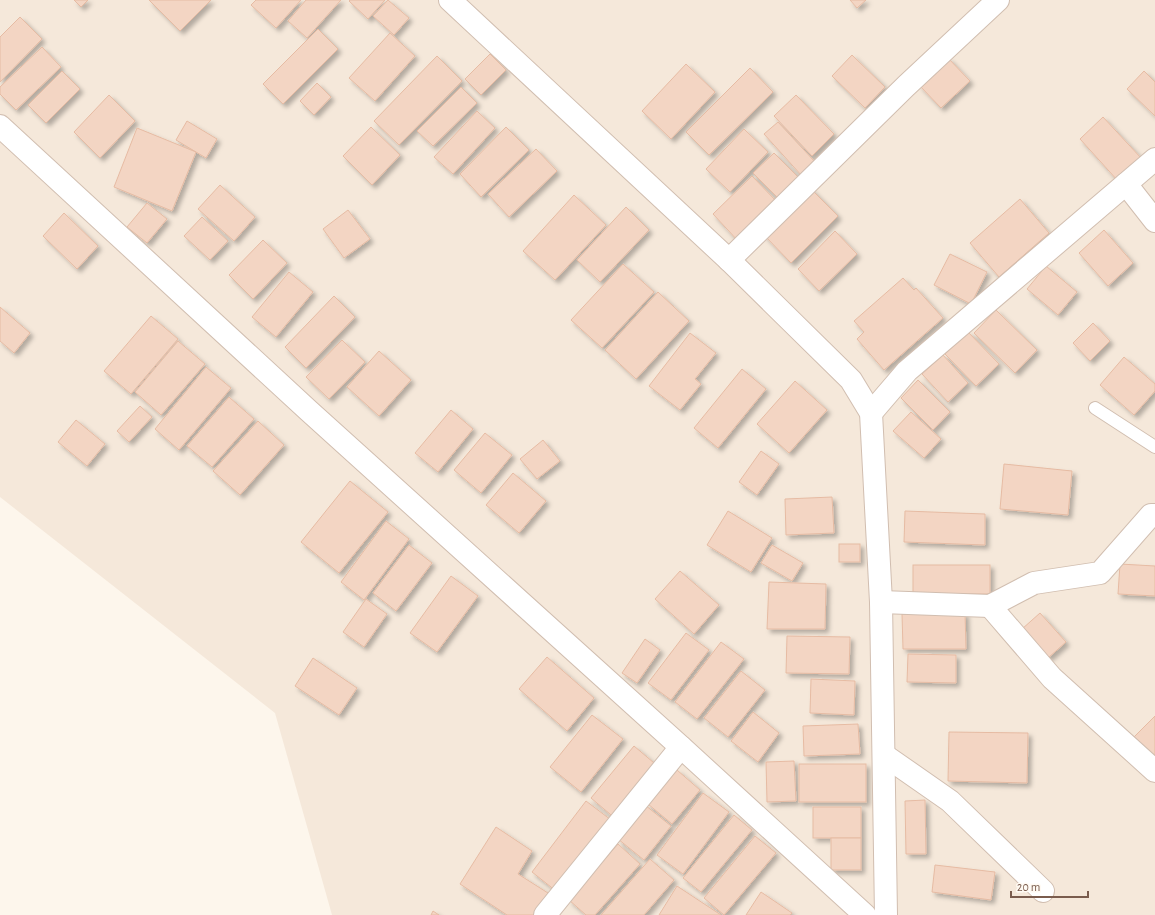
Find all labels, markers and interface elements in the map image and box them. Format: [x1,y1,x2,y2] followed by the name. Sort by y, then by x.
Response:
[1011,873,1088,899] scale bar
[1017,881,1040,893] text: 20 m

